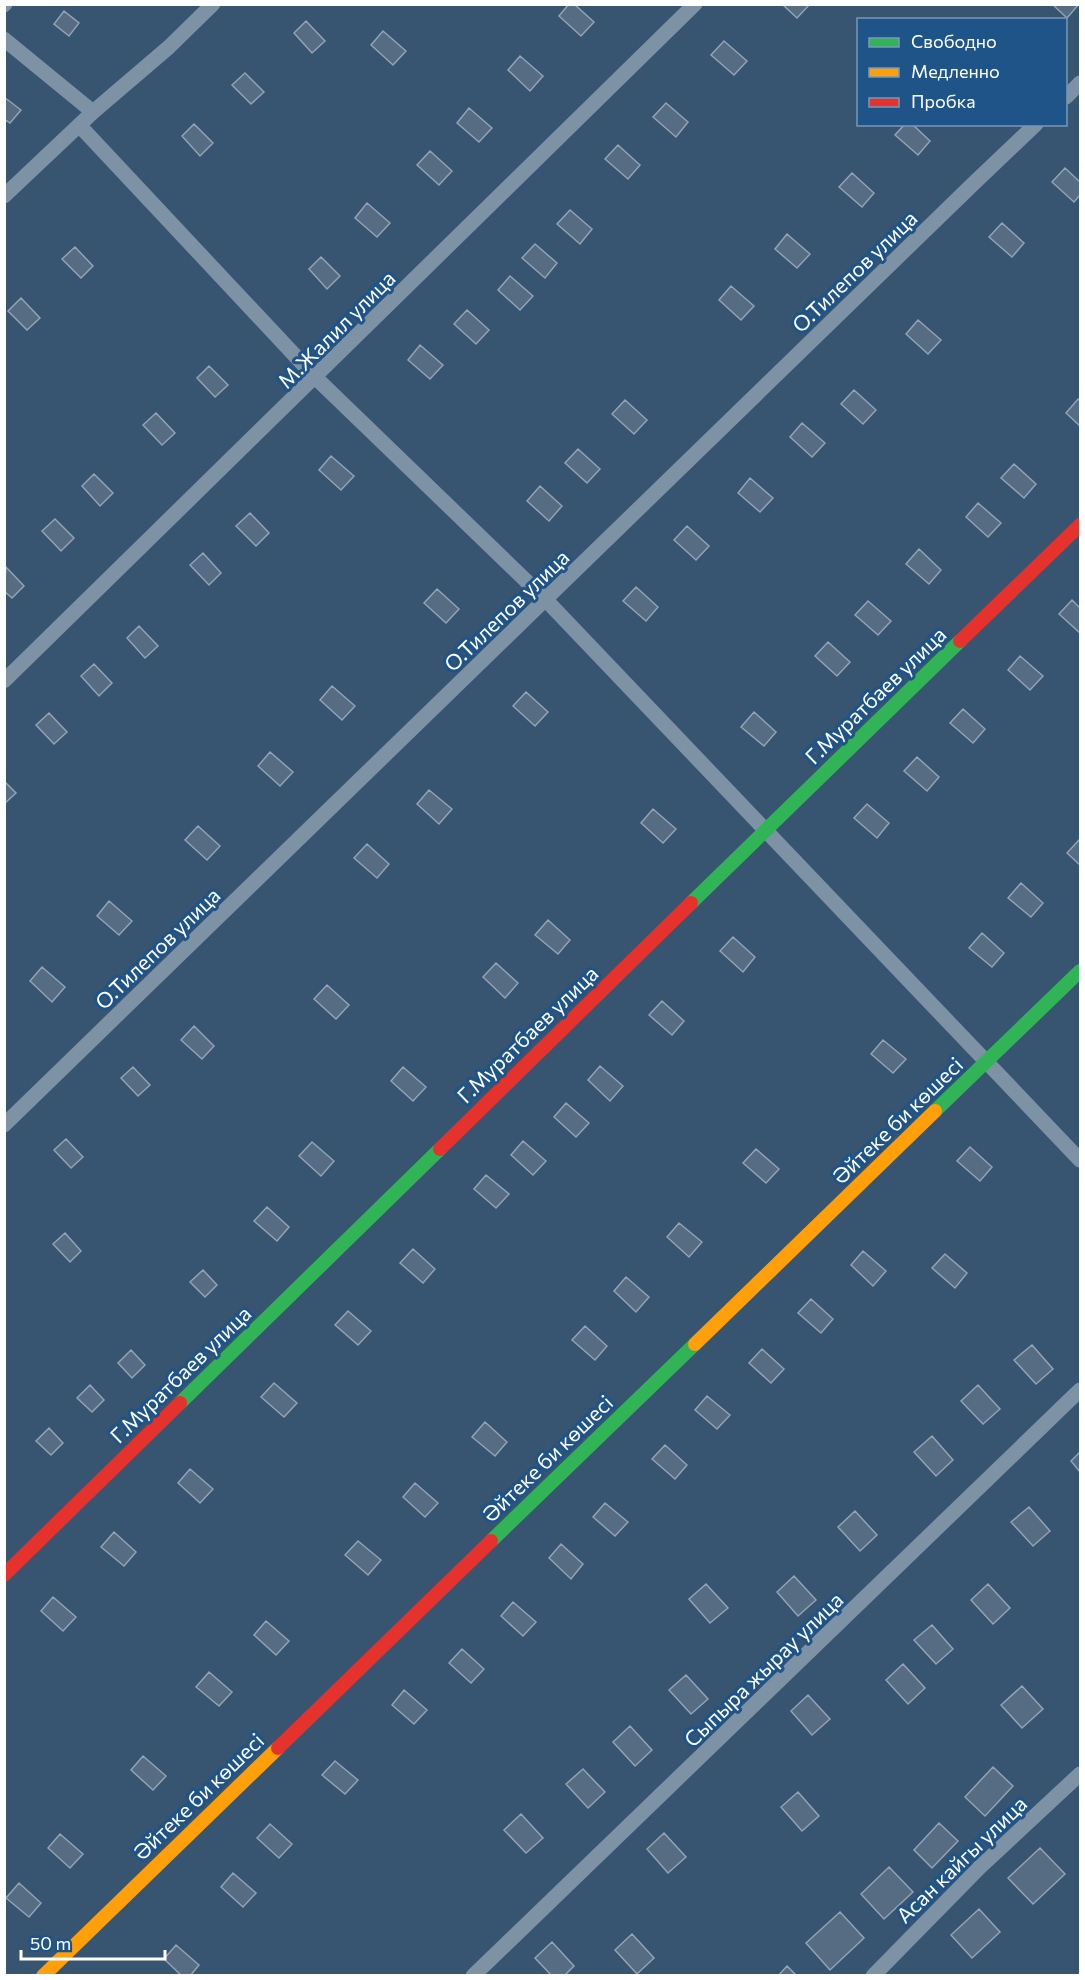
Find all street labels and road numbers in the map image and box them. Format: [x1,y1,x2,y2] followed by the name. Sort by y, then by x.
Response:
[786,205,922,337] street label: О.Тилепов улица
[272,265,400,393] street label: М.Жалил улица
[438,544,574,676] street label: О.Тилепов улица
[799,621,951,769] street label: Г.Муратбаев улица
[89,882,225,1014] street label: О.Тилепов улица
[451,960,603,1108] street label: Г.Муратбаев улица
[827,1051,967,1189] street label: Әйтеке би көшесі
[104,1300,256,1448] street label: Г.Муратбаев улица
[477,1389,617,1527] street label: Әйтеке би көшесі
[678,1587,848,1751] street label: Сыпыра жырау улица
[128,1727,268,1865] street label: Әйтеке би көшесі
[891,1790,1031,1928] street label: Асан кайгы улица

